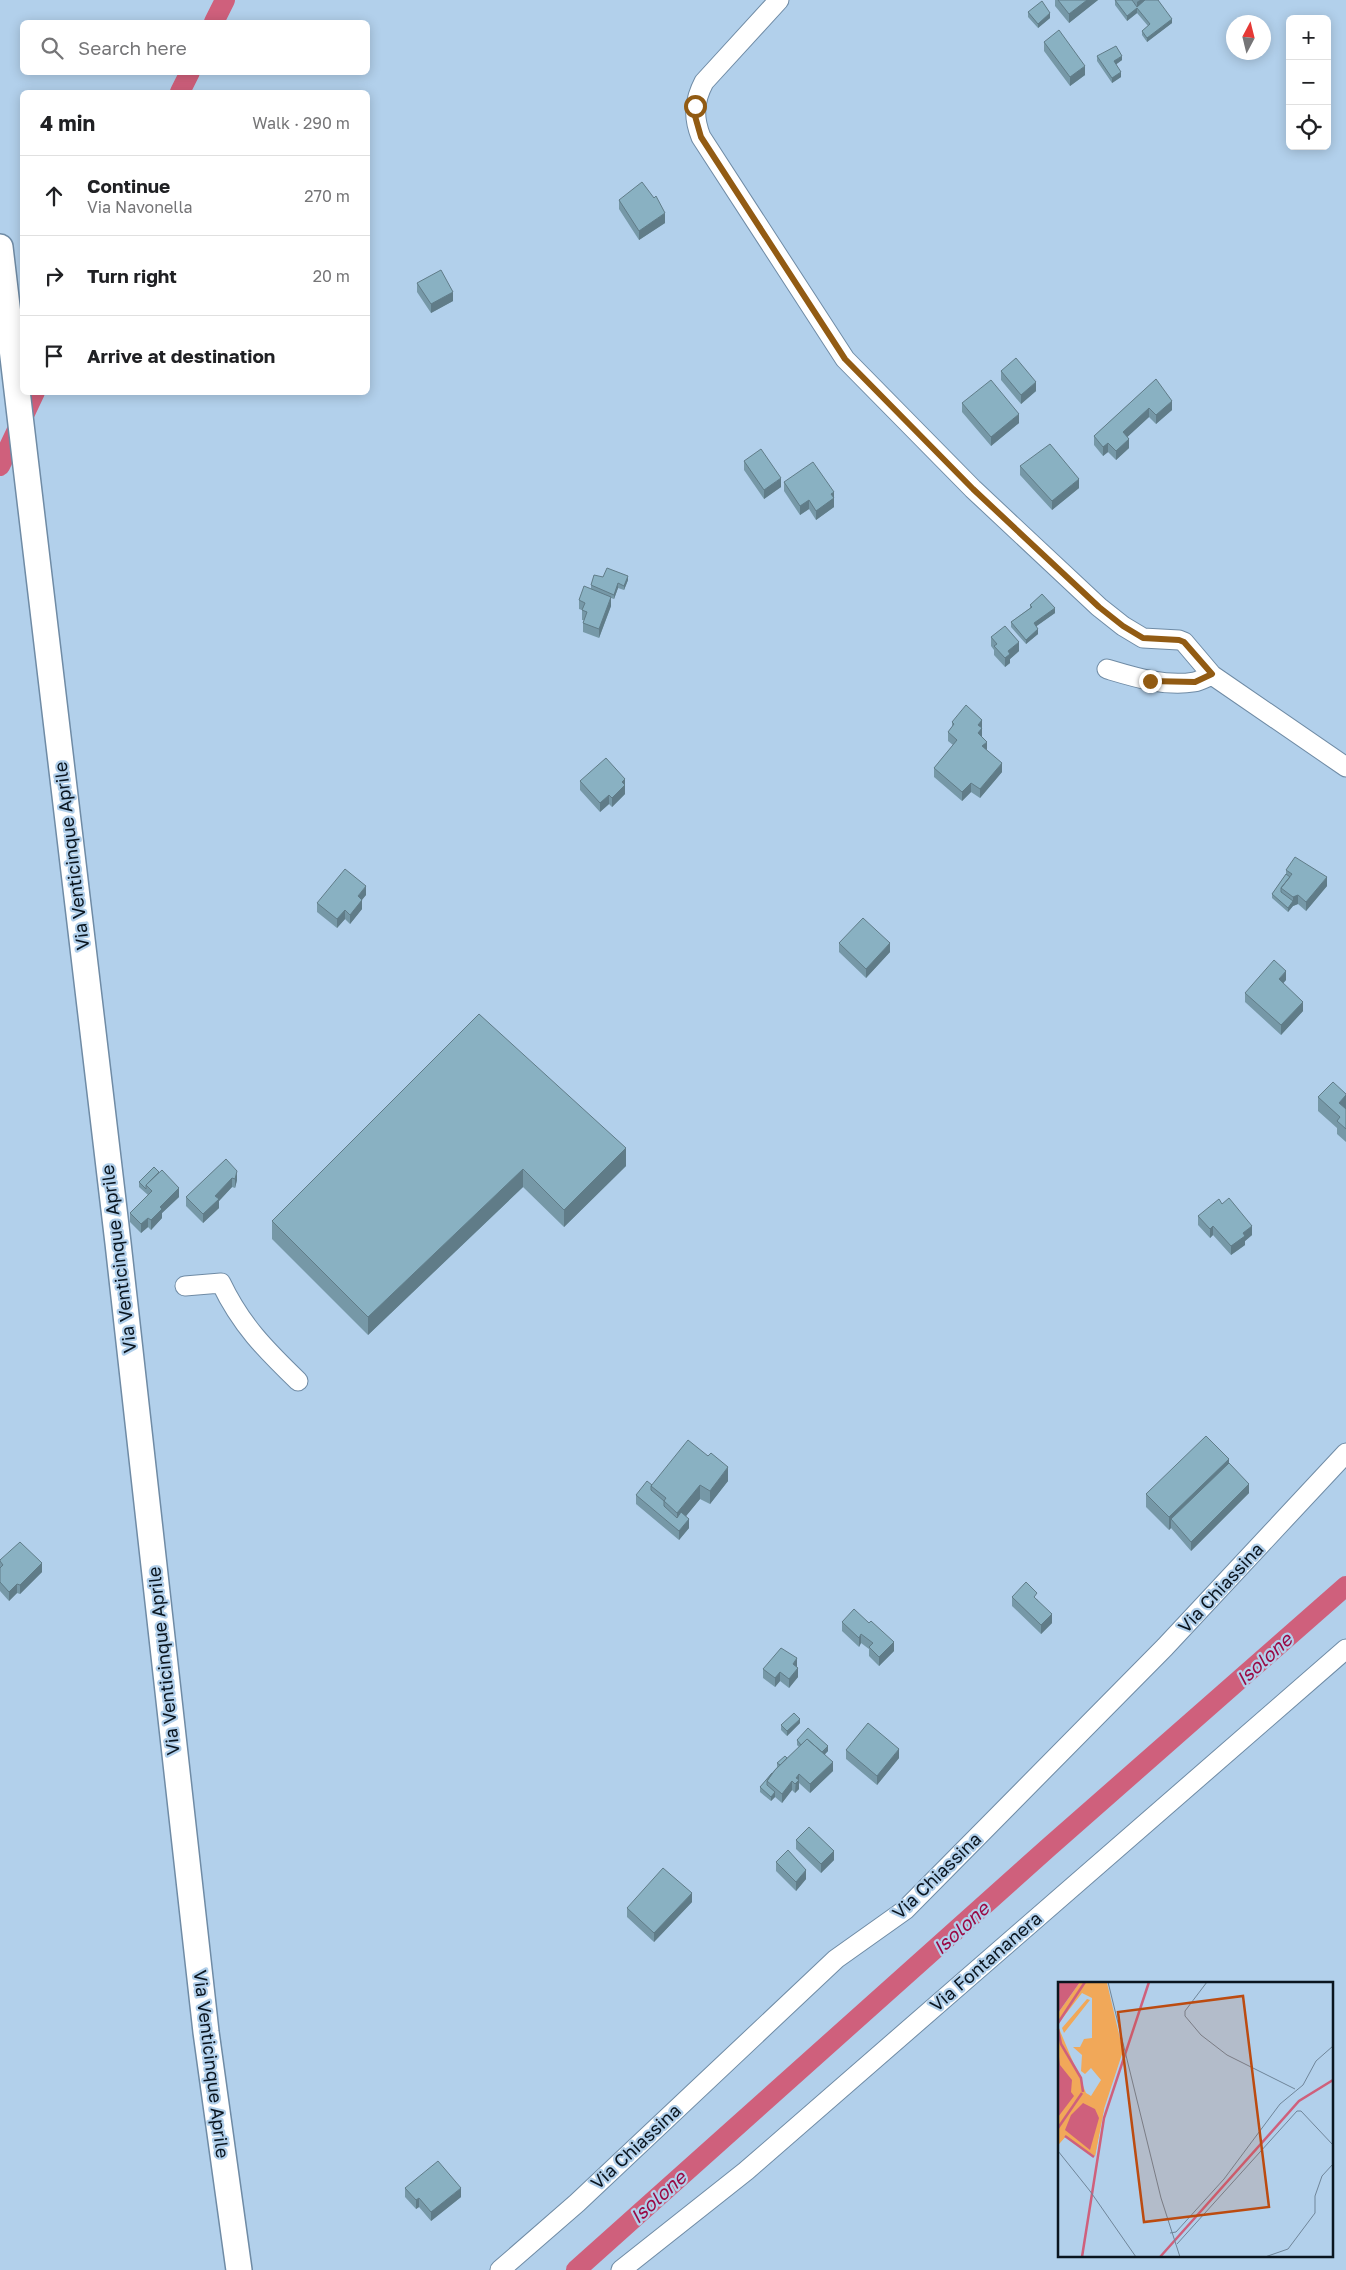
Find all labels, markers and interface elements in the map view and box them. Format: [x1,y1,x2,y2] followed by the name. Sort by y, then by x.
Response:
[1226,15,1271,60] north arrow
[1286,15,1331,150] map controls
[1286,15,1331,60] button: +
[20,20,370,75] search box
[38,34,66,62] icon: search
[78,36,187,59] text: Search here
[1286,60,1331,105] button: −
[684,95,707,118] route start
[1286,105,1331,150] button: locate
[40,110,95,136] text: 4 min
[252,113,350,133] text: Walk · 290 m
[87,174,170,197] text: Continue
[40,182,68,210] icon: ahead
[304,186,350,206] text: 270 m
[87,197,193,217] text: Via Navonella
[40,262,68,290] icon: right
[87,264,177,287] text: Turn right
[313,266,350,286] text: 20 m
[40,342,68,370] icon: arrive
[87,344,275,367] text: Arrive at destination
[1139,670,1162,693] route end
[49,761,93,952] street label: Via Venticinque Aprile
[96,1164,140,1355] street label: Via Venticinque Aprile
[1173,1538,1268,1637] street label: Via Chiassina
[142,1566,184,1756] street label: Via Venticinque Aprile
[1231,1626,1298,1690] water label: Isolone
[887,1827,985,1923] street label: Via Chiassina
[928,1895,995,1959] water label: Isolone
[925,1907,1046,2016] street label: Via Fontananera
[190,1968,234,2159] street label: Via Venticinque Aprile
[1058,1982,1334,2258] inset map
[586,2099,685,2194] street label: Via Chiassina
[625,2164,692,2228] water label: Isolone

